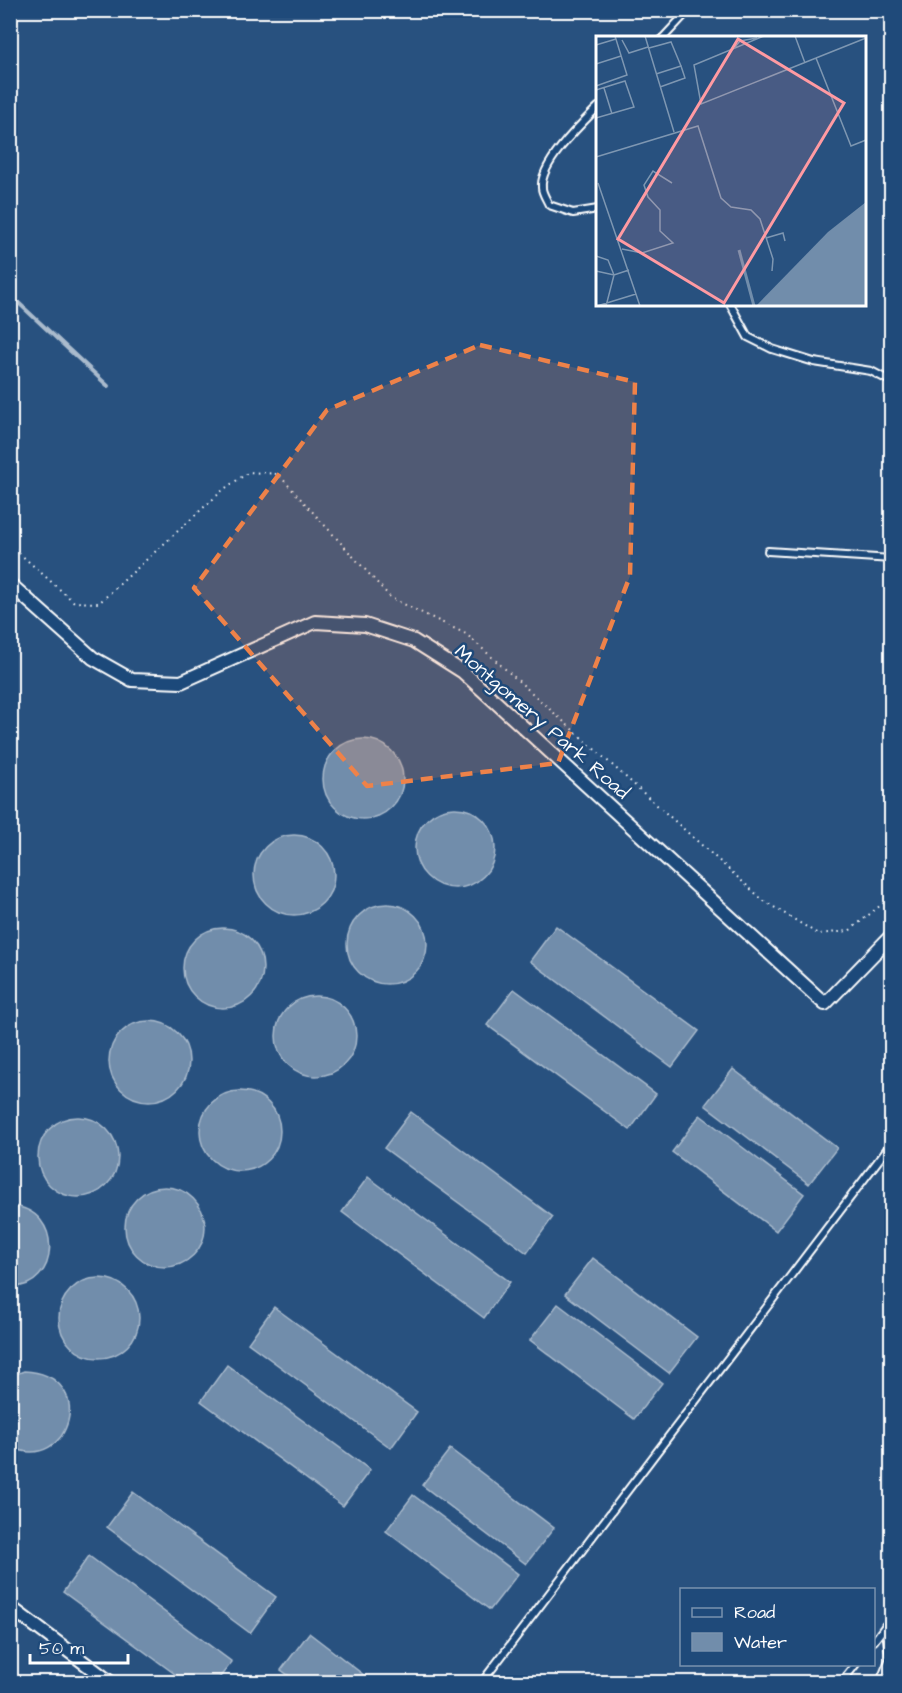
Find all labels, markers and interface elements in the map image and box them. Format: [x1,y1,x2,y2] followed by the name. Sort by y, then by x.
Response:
[596,36,866,306] inset map
[448,638,636,807] street label: Montgomery Park Road
[680,1588,875,1666] legend
[734,1600,775,1625] text: Road
[30,1627,128,1665] scale bar
[734,1630,787,1655] text: Water
[39,1636,84,1661] text: 50 m

